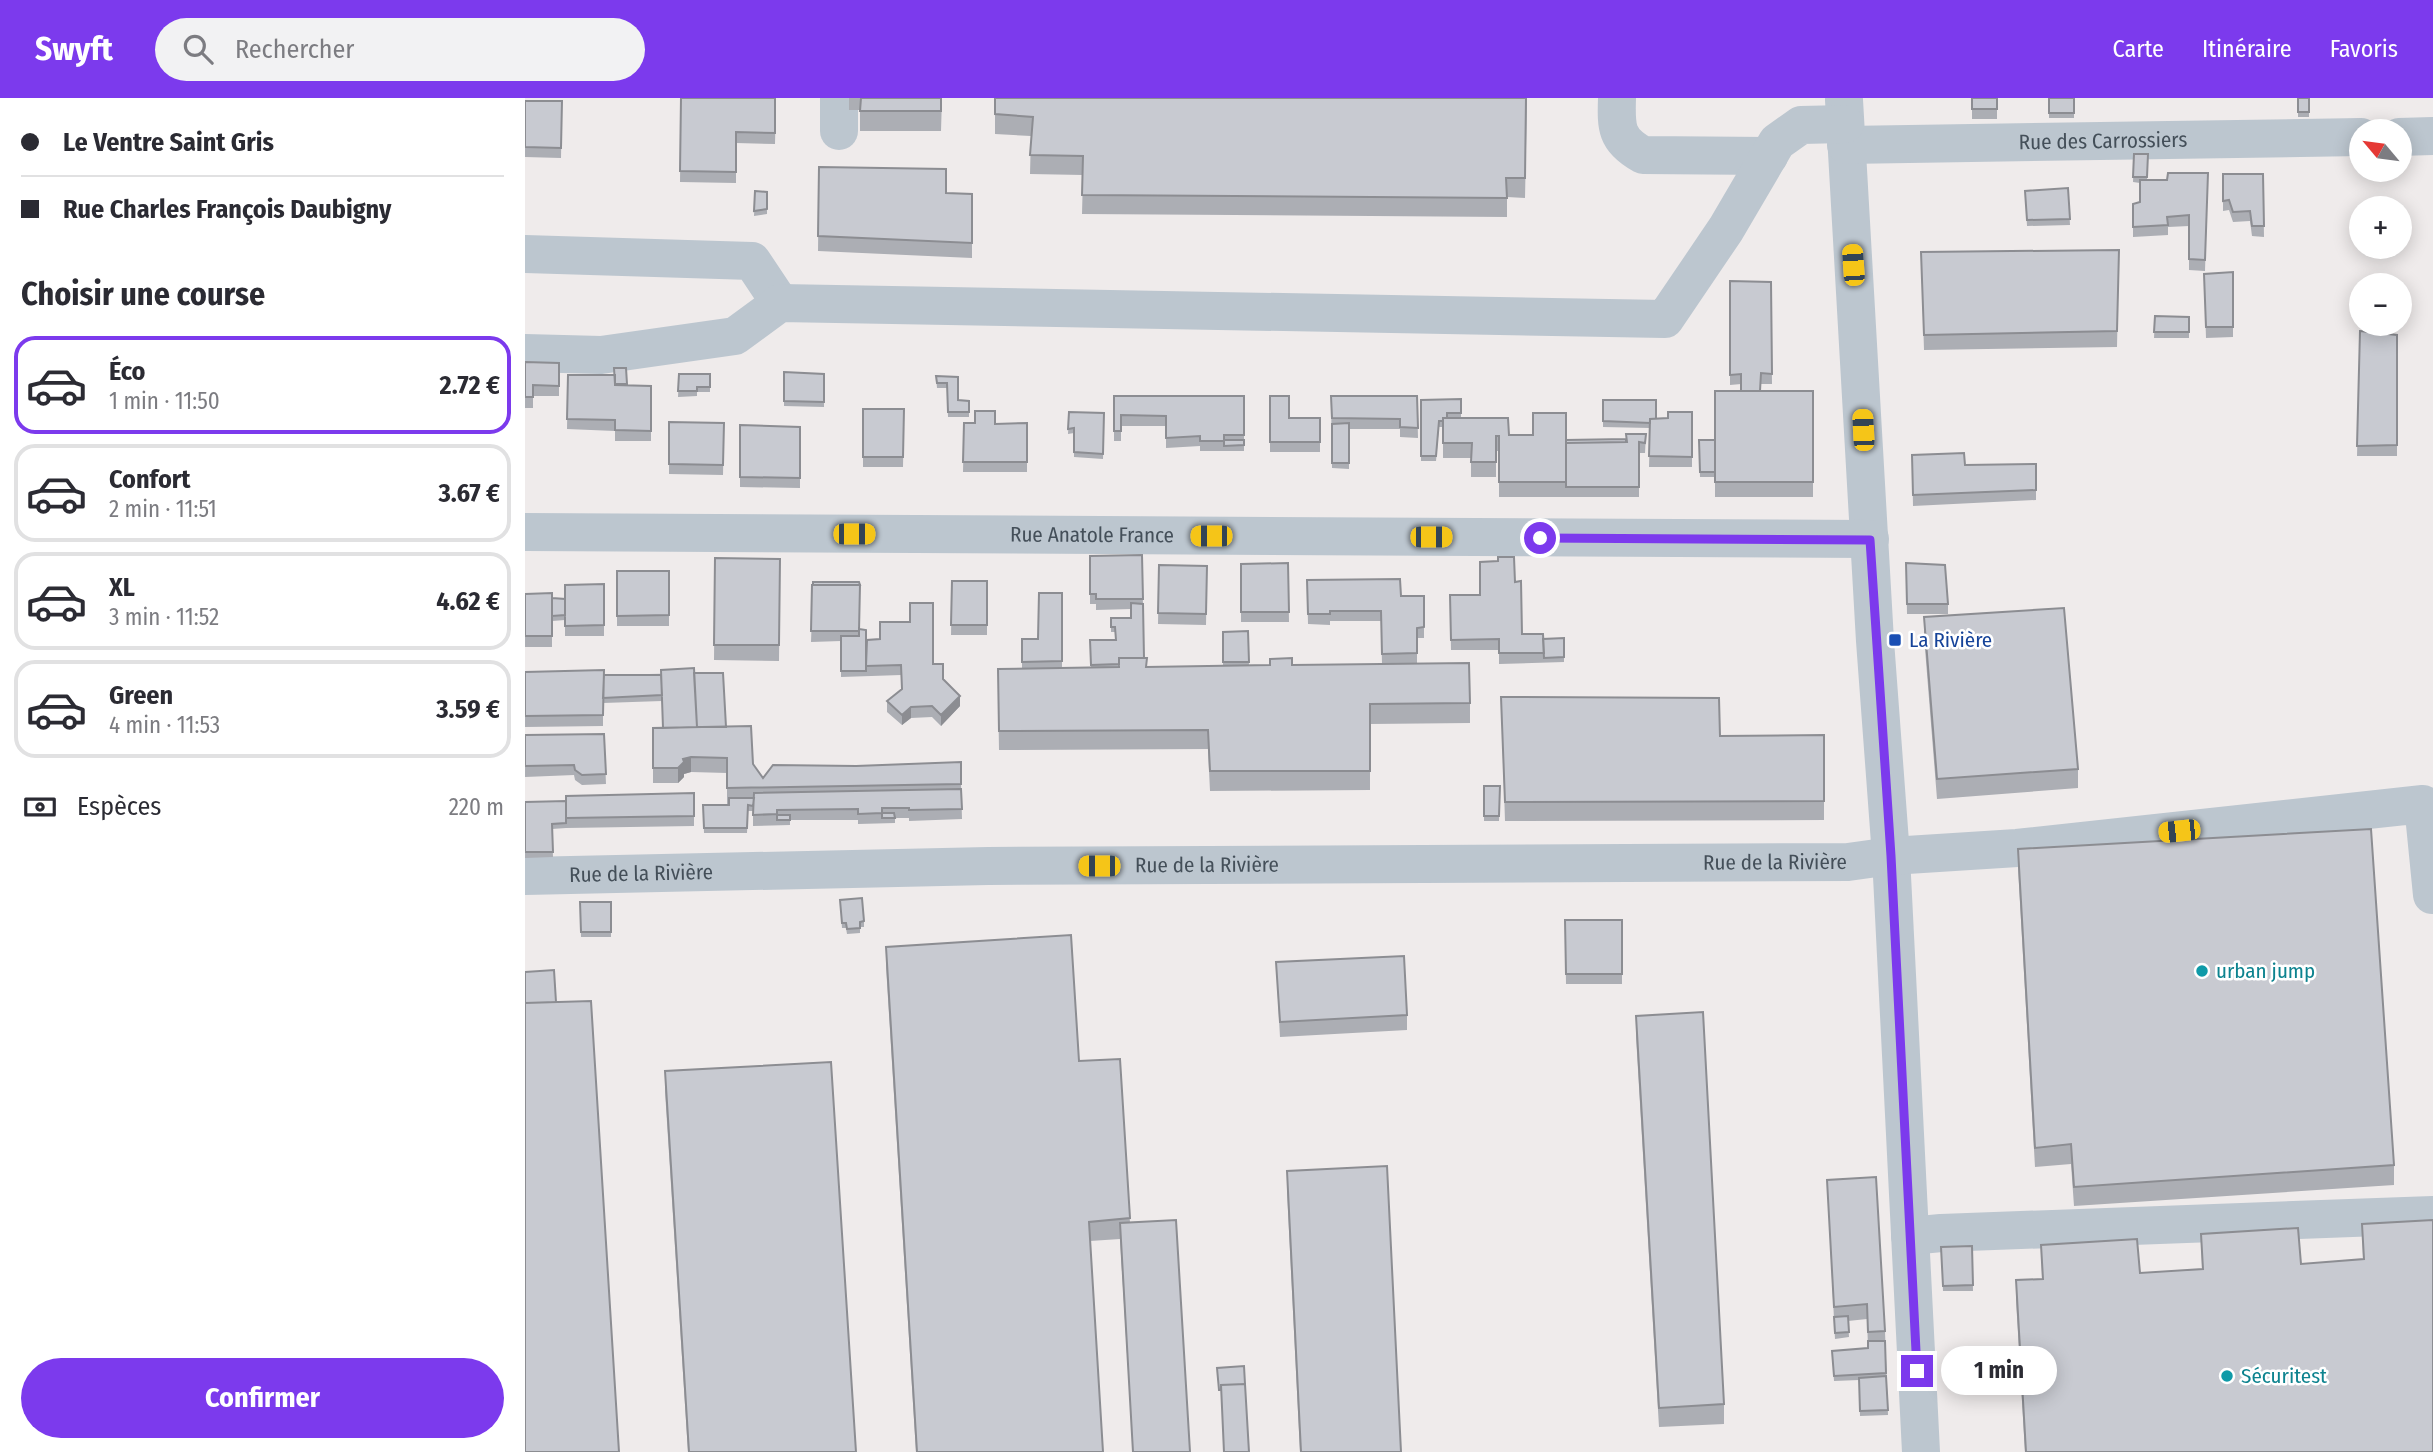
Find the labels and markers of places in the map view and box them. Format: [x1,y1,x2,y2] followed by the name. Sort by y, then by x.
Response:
[1909,627,1992,653] place label: La Rivière
[1887,632,1903,648] marker: La Rivière
[2216,958,2315,984] place label: urban jump
[2194,963,2210,979] marker: urban jump
[2241,1363,2327,1389] place label: Sécuritest
[2219,1368,2235,1384] marker: Sécuritest

